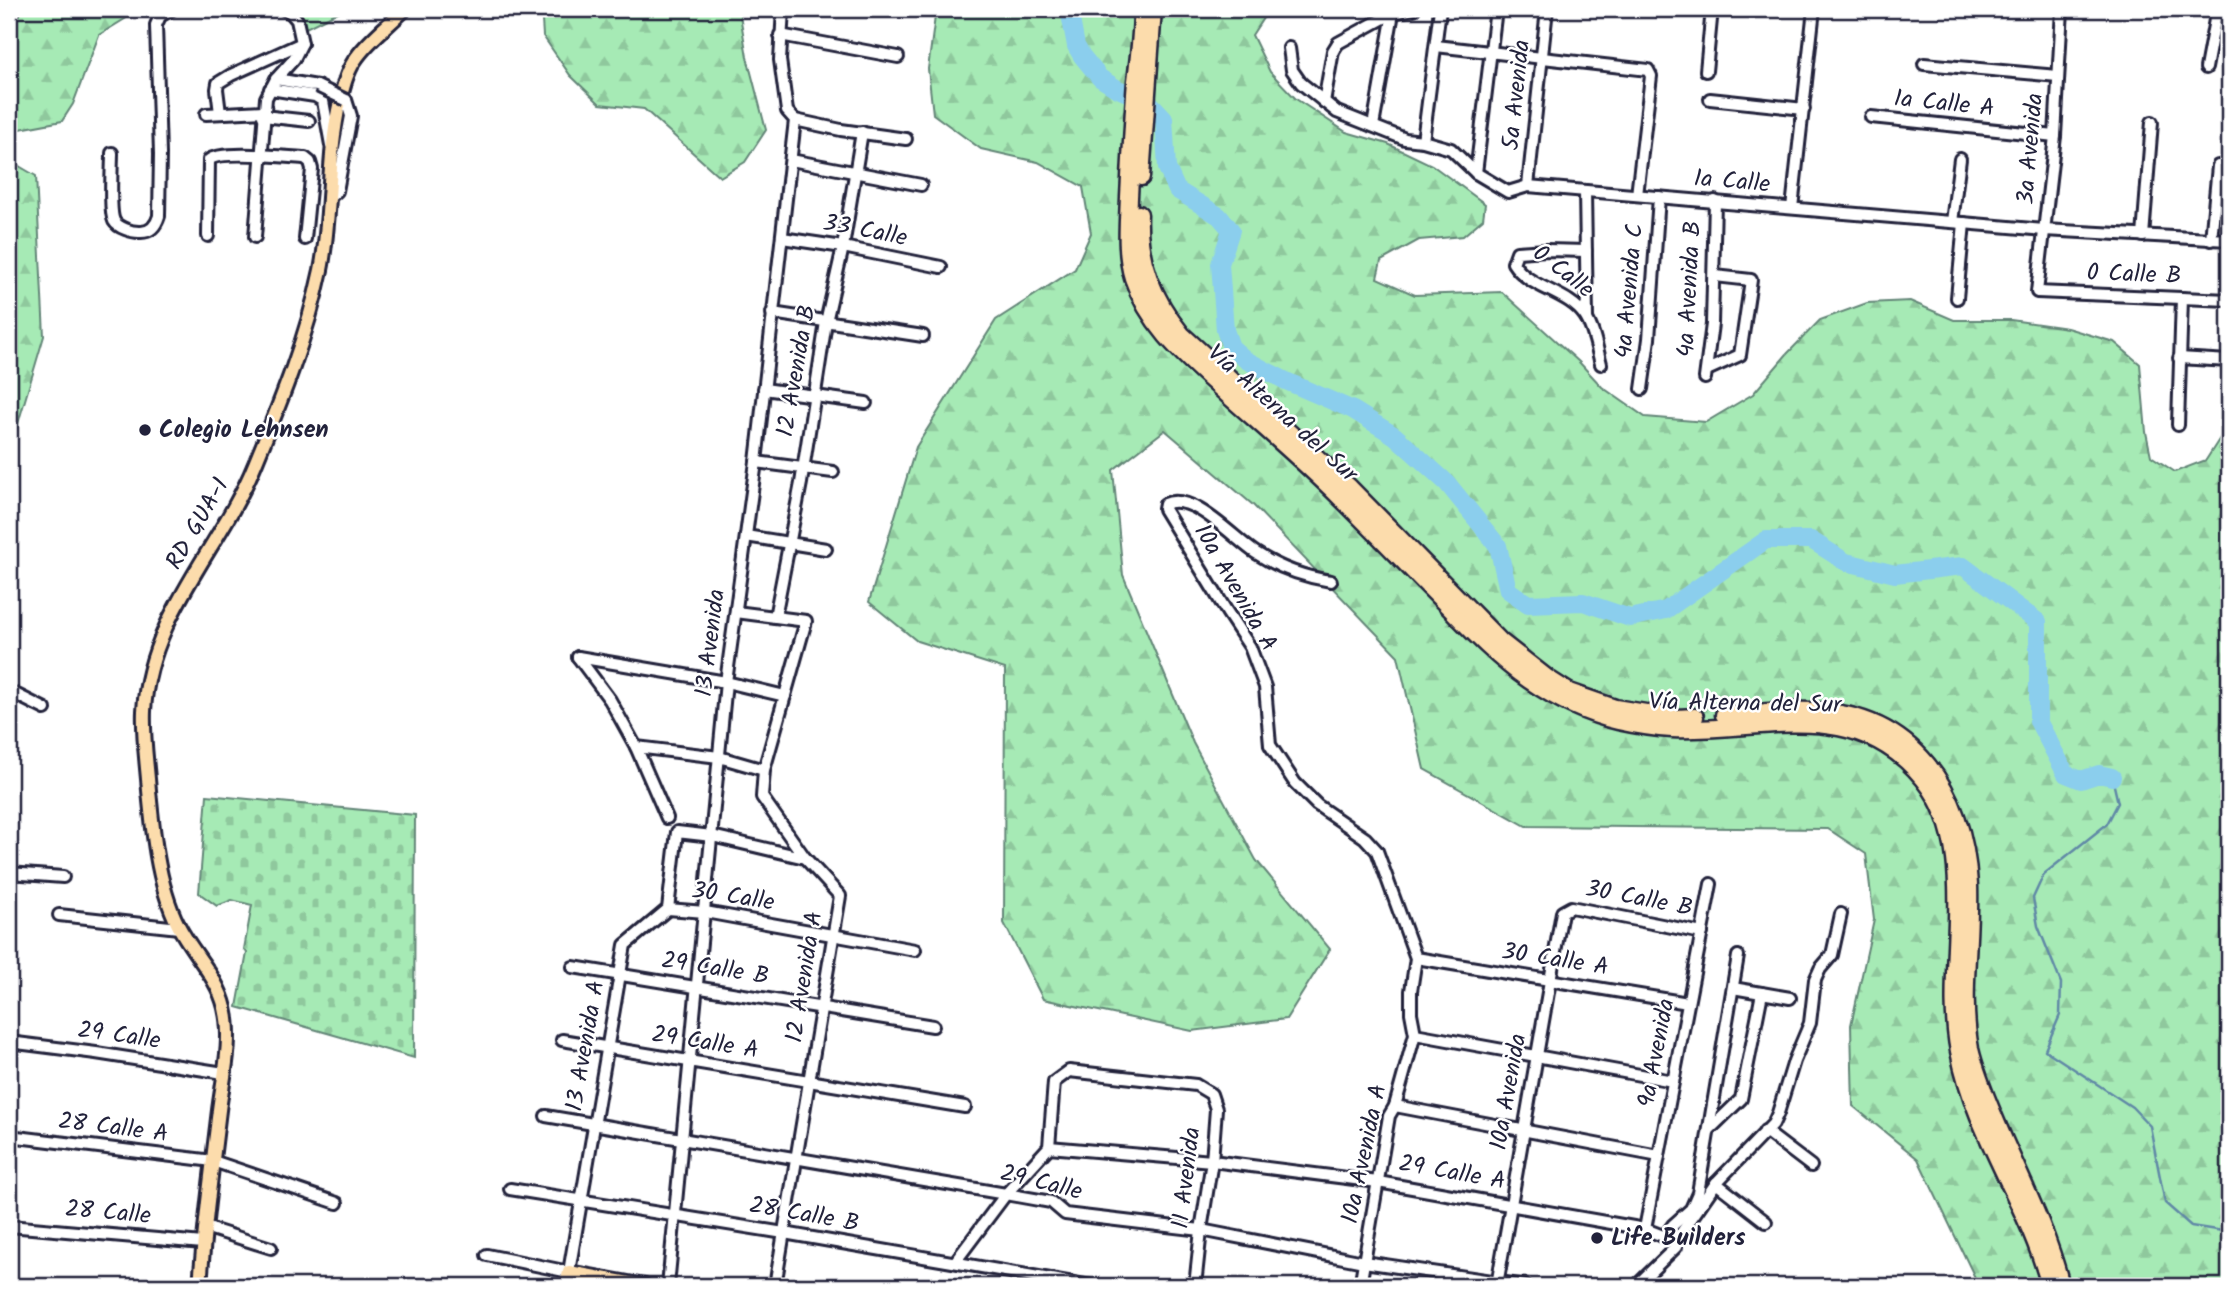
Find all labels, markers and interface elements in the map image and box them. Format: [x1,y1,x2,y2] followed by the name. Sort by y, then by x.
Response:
[1492,38,1542,152] street label: 5a Avenida
[1892,79,1996,129] street label: 1a Calle A
[2007,92,2055,206] street label: 3a Avenida
[1692,159,1772,205] street label: 1a Calle
[819,204,911,258] street label: 33 Calle
[1667,220,1713,358] street label: 4a Avenida B
[1605,222,1655,360] street label: 4a Avenida C
[1523,235,1603,309] street label: 0 Calle
[2086,254,2182,296] street label: 0 Calle B
[766,302,828,440] street label: 12 Avenida B
[1198,335,1368,494] street label: Vía Alterna del Sur
[159,411,329,450] place label: Colegio Lehnsen
[137,422,153,438] marker: Colegio Lehnsen
[156,470,240,578] street label: RD GUA-1
[1183,517,1287,659] street label: 10a Avenida A
[685,587,737,699] street label: 13 Avenida
[1649,683,1843,725] street label: Vía Alterna del Sur
[1582,870,1696,928] street label: 30 Calle B
[689,871,777,923] street label: 30 Calle
[775,908,835,1046] street label: 12 Avenida A
[1499,932,1611,988] street label: 30 Calle A
[658,941,772,997] street label: 29 Calle B
[555,977,617,1115] street label: 13 Avenida A
[1627,995,1687,1111] street label: 9a Avenida
[75,1011,163,1061] street label: 29 Calle
[649,1015,761,1071] street label: 29 Calle A
[1480,1031,1538,1153] street label: 10a Avenida
[1331,1081,1399,1227] street label: 10a Avenida A
[56,1102,170,1154] street label: 28 Calle A
[1161,1125,1213,1231] street label: 11 Avenida
[1396,1144,1508,1202] street label: 29 Calle A
[996,1154,1086,1212] street label: 29 Calle
[746,1186,862,1244] street label: 28 Calle B
[63,1190,153,1236] street label: 28 Calle
[1611,1219,1746,1258] place label: Life Builders
[1589,1230,1605,1246] marker: Life Builders

